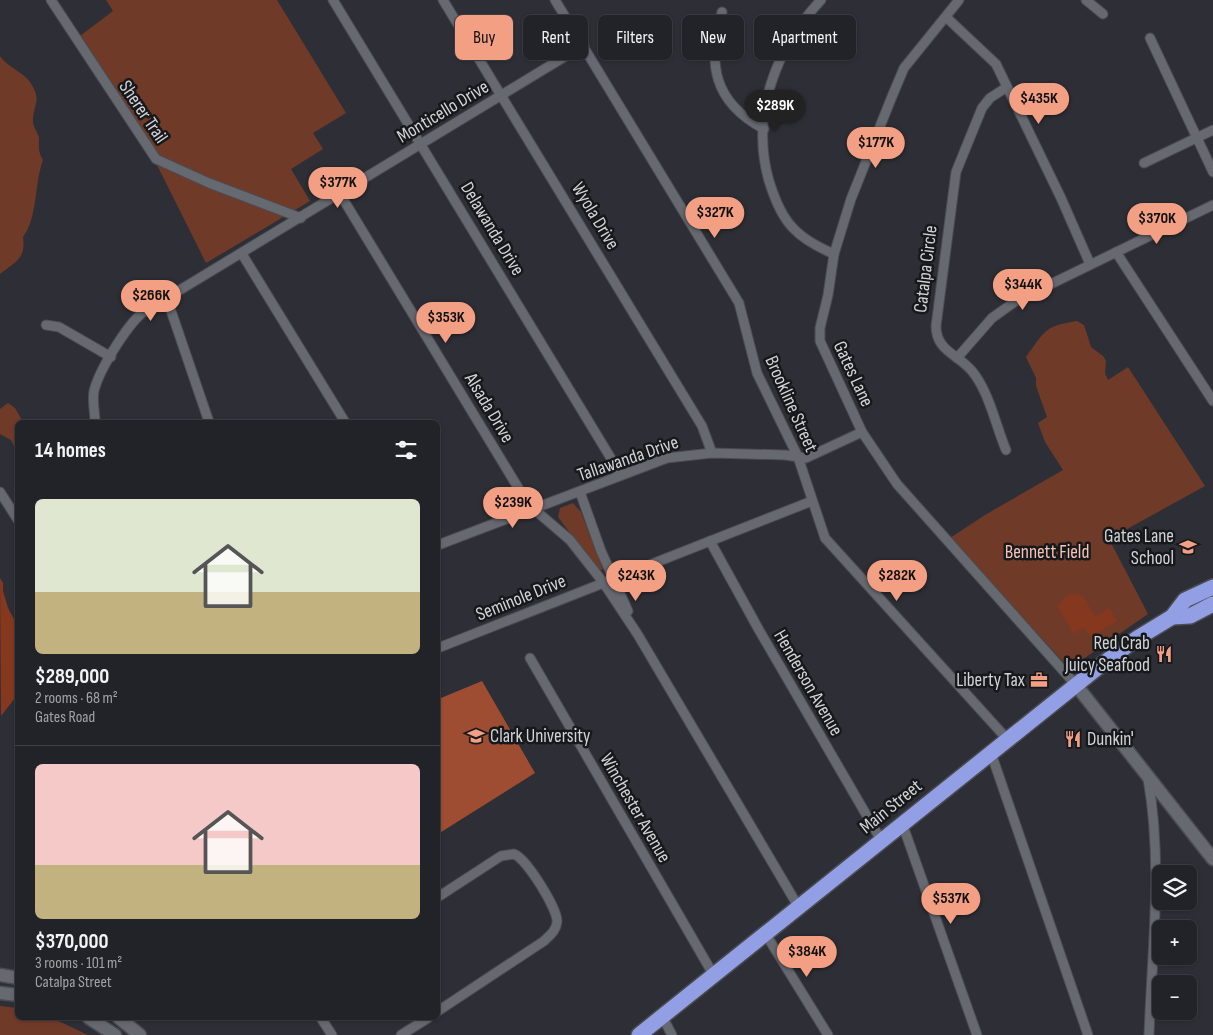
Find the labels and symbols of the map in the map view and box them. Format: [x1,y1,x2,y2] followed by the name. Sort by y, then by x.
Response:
[114,76,172,148] street label: Sherer Trail
[393,76,493,148] street label: Monticello Drive
[1004,82,1074,125] pin: $435K
[740,90,810,132] pin: $289K
[841,126,911,169] pin: $177K
[303,166,373,209] pin: $377K
[455,178,529,280] street label: Delawanda Drive
[566,178,624,254] street label: Wyola Drive
[680,196,750,239] pin: $327K
[1122,202,1192,245] pin: $370K
[909,224,943,314] street label: Catalpa Circle
[988,268,1058,311] pin: $344K
[116,280,186,322] pin: $266K
[411,302,481,344] pin: $353K
[828,337,878,411] street label: Gates Lane
[760,352,823,456] street label: Brookline Street
[459,368,519,447] street label: Alsada Drive
[574,431,682,487] street label: Tallawanda Drive
[478,486,548,529] pin: $239K
[1104,525,1174,570] place label: Gates Lane School
[1178,537,1198,557] school or university icon: Gates Lane School
[1005,541,1089,564] park label: Bennett Field
[601,560,671,602] pin: $243K
[862,560,932,602] pin: $282K
[473,570,569,626] street label: Seminole Drive
[768,626,848,740] street label: Henderson Avenue
[1064,632,1150,677] place label: Red Crab Juicy Seafood
[1154,644,1174,664] restaurant icon: Red Crab Juicy Seafood
[956,669,1025,692] place label: Liberty Tax
[1029,670,1049,690] office icon: Liberty Tax
[490,725,591,748] place label: Clark University
[466,726,486,746] school or university icon: Clark University
[1087,728,1134,751] place label: Dunkin'
[1063,729,1083,749] restaurant icon: Dunkin'
[594,749,676,867] street label: Winchester Avenue
[855,775,927,839] street label: Main Street
[916,882,986,925] pin: $537K
[772,936,842,978] pin: $384K

